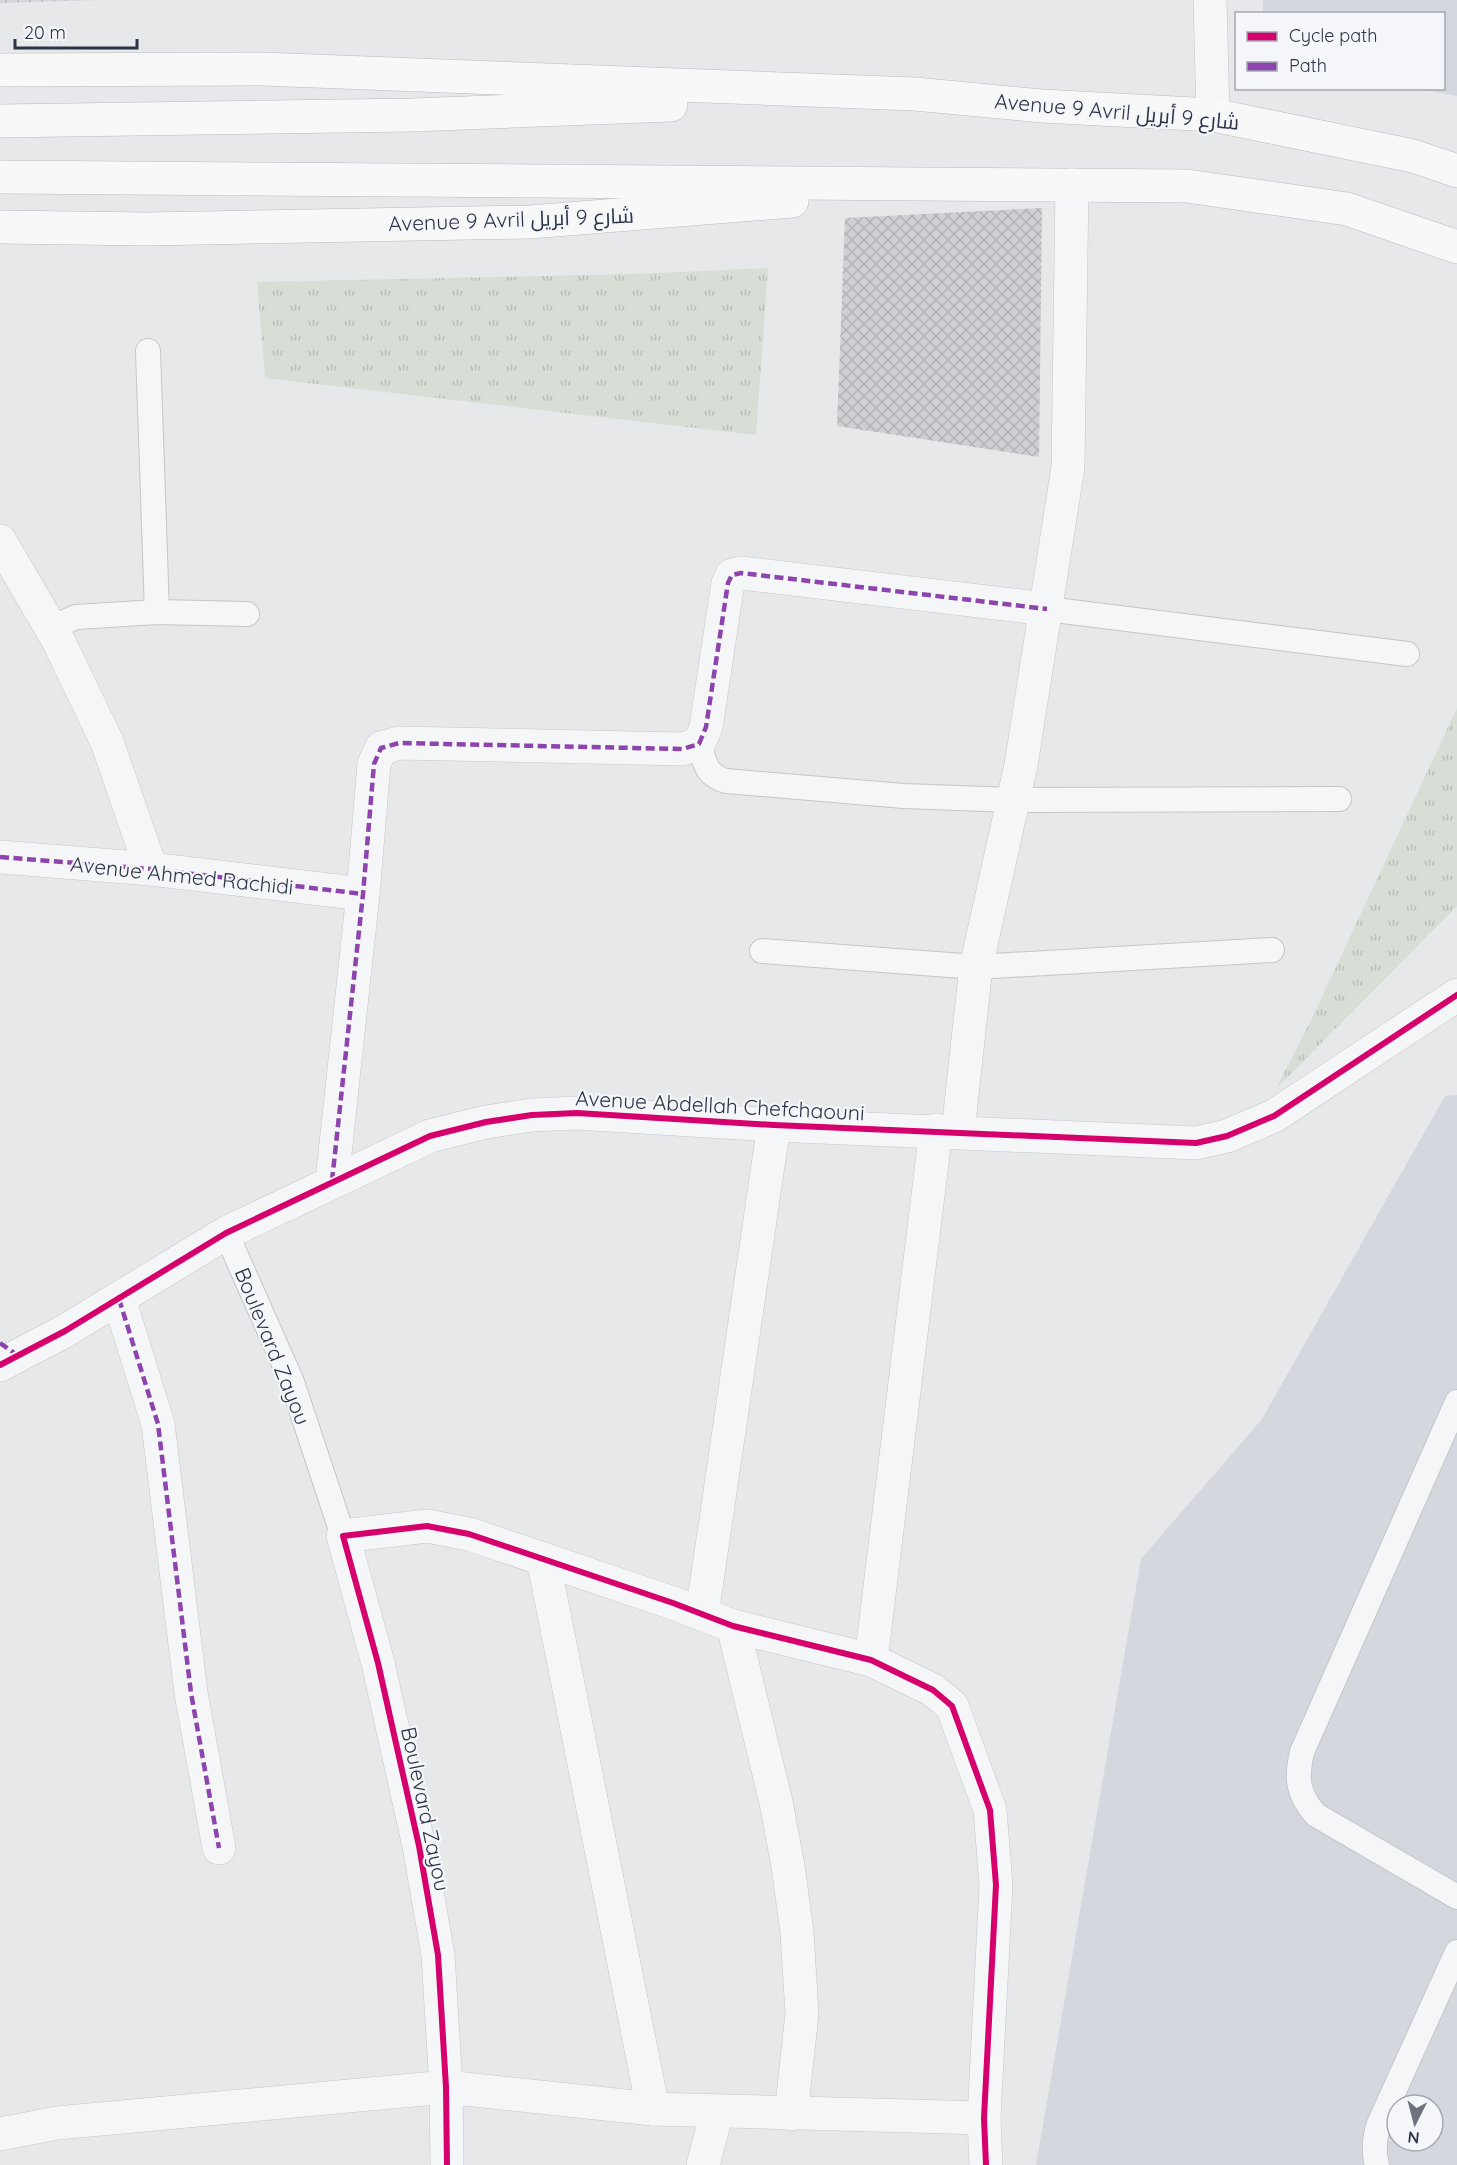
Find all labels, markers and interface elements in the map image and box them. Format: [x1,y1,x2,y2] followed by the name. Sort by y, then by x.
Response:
[15,12,136,50] scale bar
[1235,12,1445,90] legend
[24,21,66,44] text: 20 m
[1289,24,1377,47] text: Cycle path
[1289,54,1327,77] text: Path
[993,87,1241,137] street label: Avenue 9 Avril شارع 9 أبريل
[388,202,634,238] street label: Avenue 9 Avril شارع 9 أبريل
[69,850,295,900] street label: Avenue Ahmed Rachidi
[575,1084,865,1126] street label: Avenue Abdellah Chefchaouni
[230,1264,316,1428] street label: Boulevard Zayou
[396,1724,456,1894] street label: Boulevard Zayou
[1385,2093,1445,2153] north arrow
[1407,2127,1420,2148] text: N

